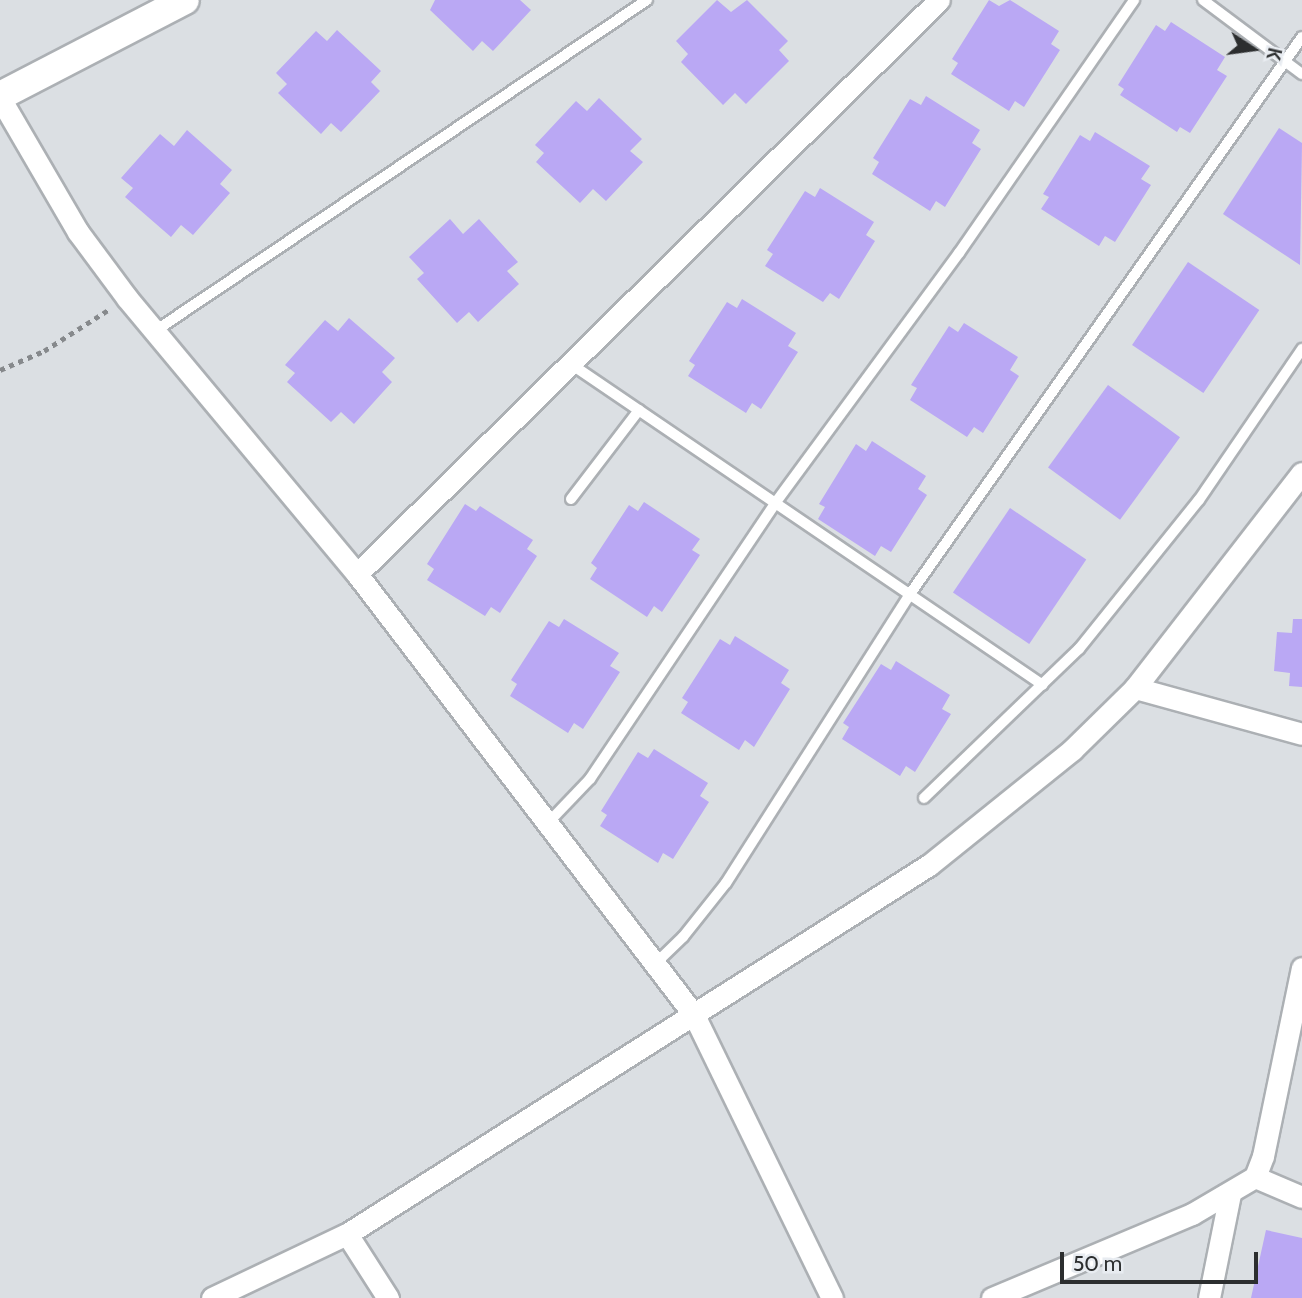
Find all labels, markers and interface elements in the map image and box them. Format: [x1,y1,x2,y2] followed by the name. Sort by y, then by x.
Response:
[1218,14,1288,84] north arrow
[1261,45,1286,62] text: K
[1064,1238,1262,1282] scale bar
[1073,1251,1122,1276] text: 50 m

